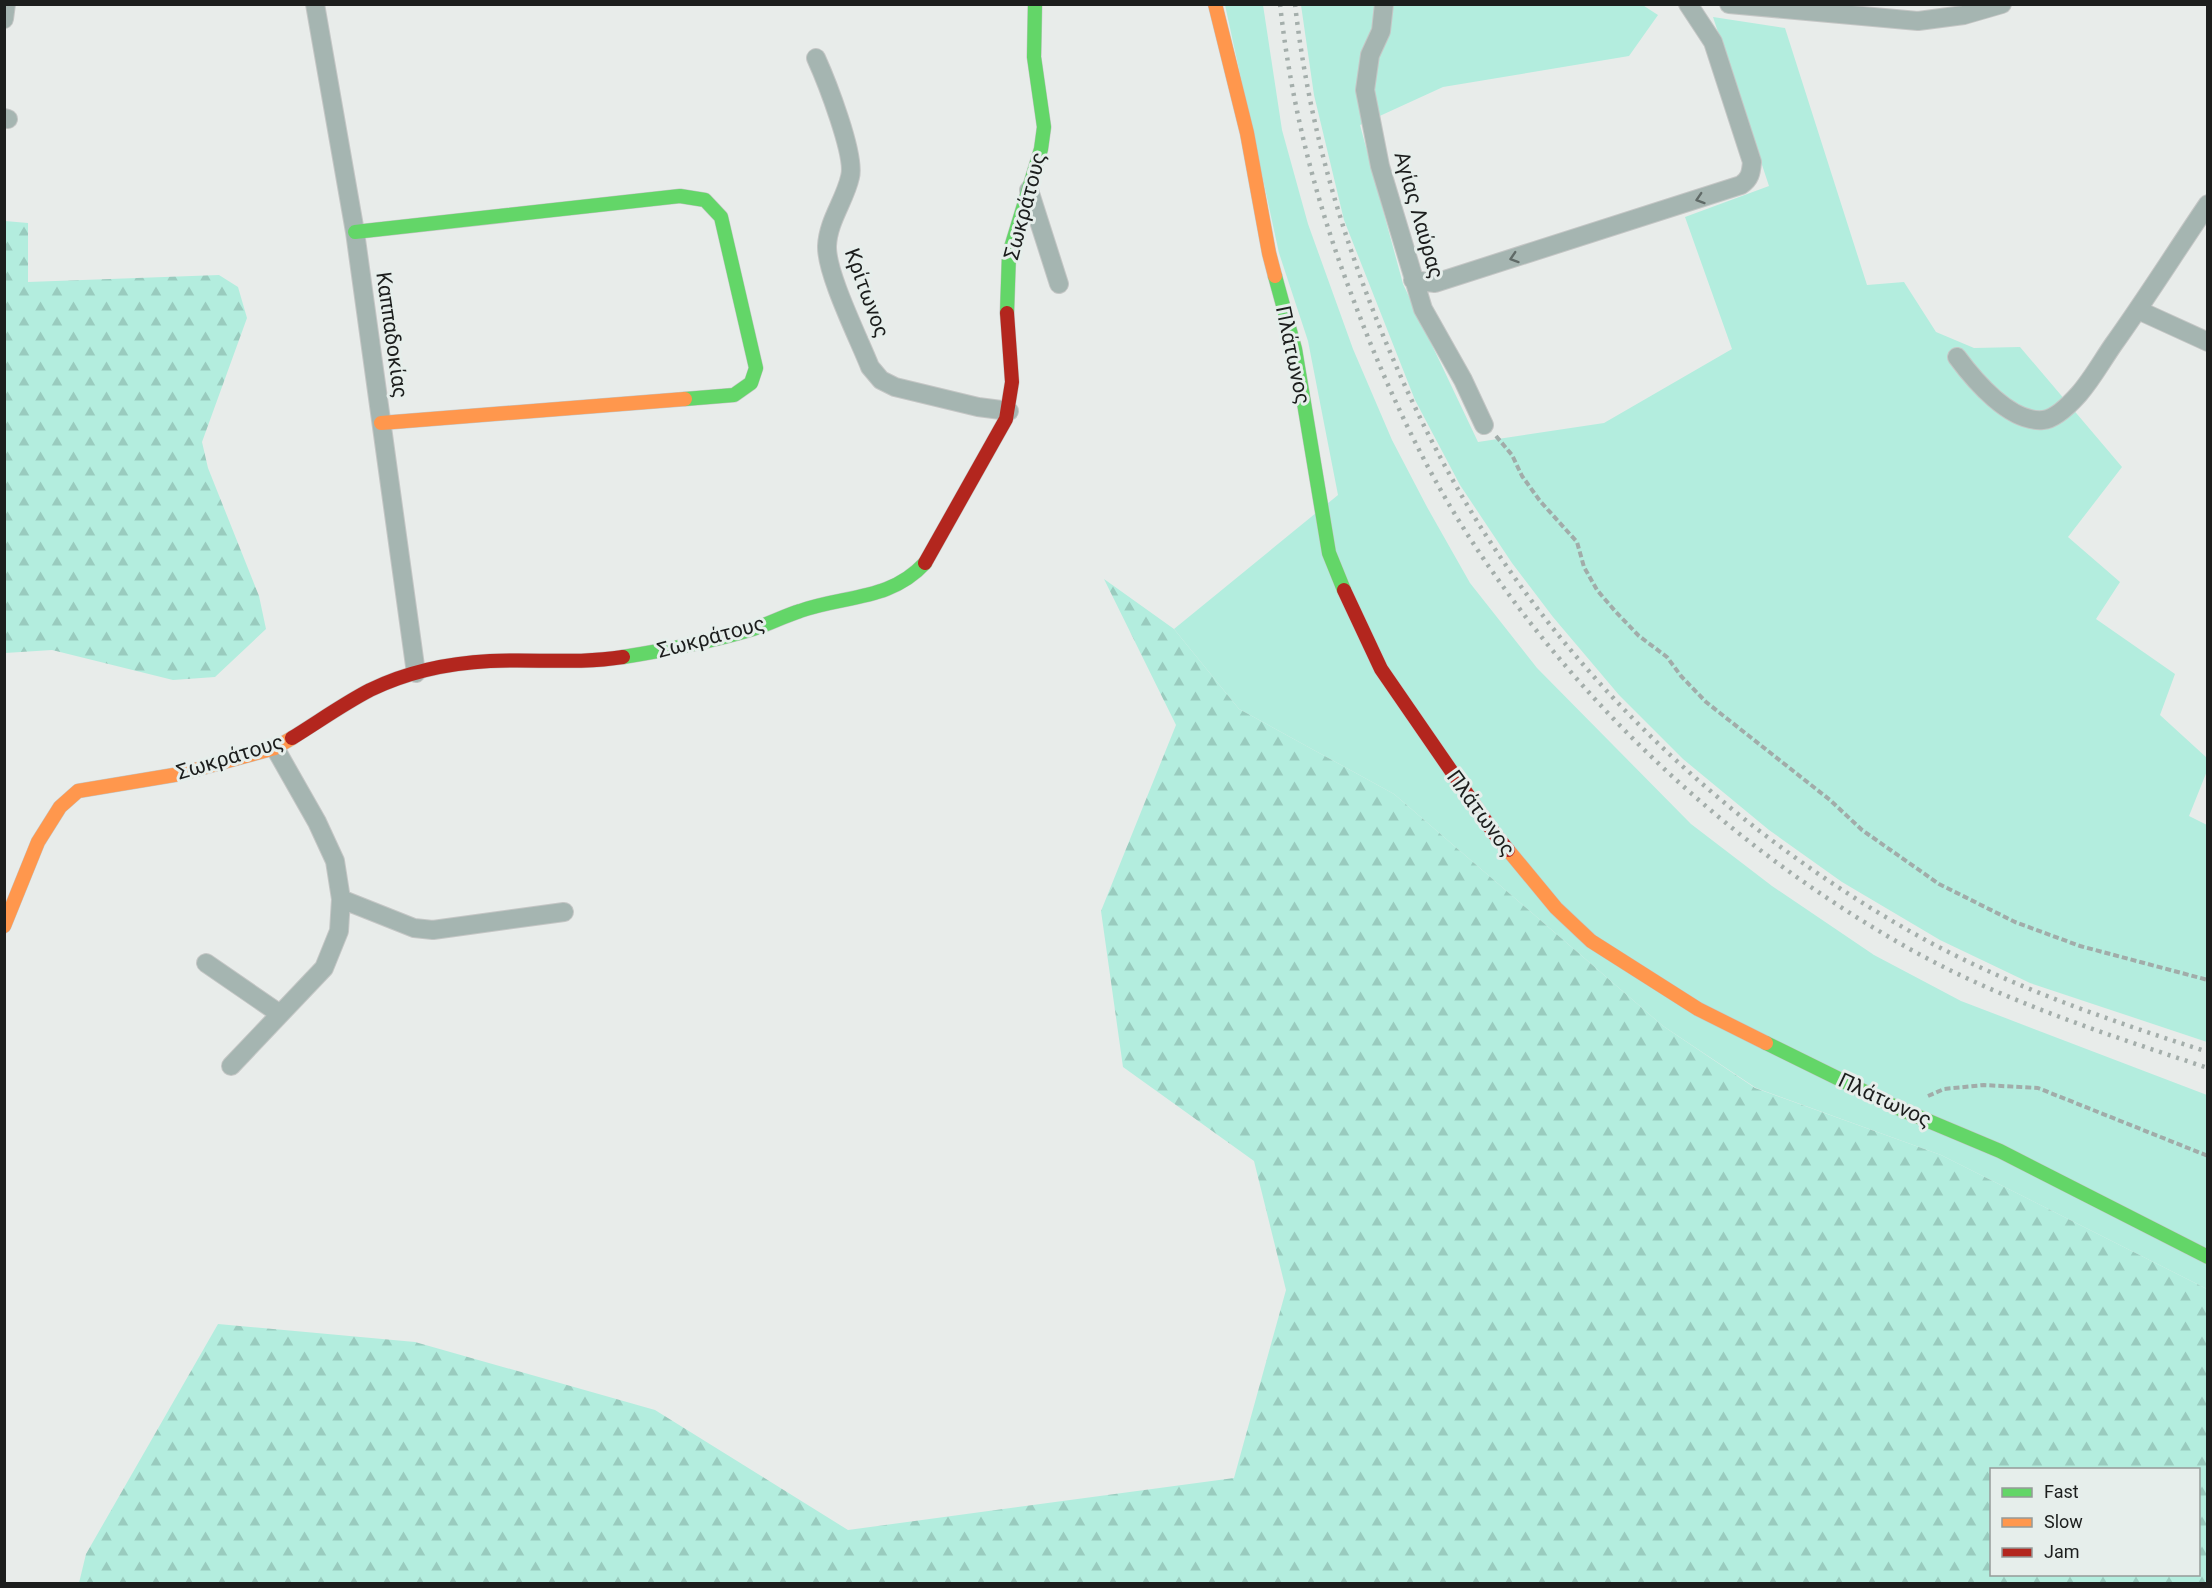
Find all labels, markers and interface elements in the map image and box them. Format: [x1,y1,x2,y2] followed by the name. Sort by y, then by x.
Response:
[1389,149,1449,281] street label: Αγίας Λαύρας
[999,150,1051,262] street label: Σωκράτους
[1695,191,1706,204] one-way arrow
[840,245,894,341] street label: Κρίτωνος
[1509,251,1520,263] one-way arrow
[371,270,413,400] street label: Καππαδοκίας
[1271,304,1315,406] street label: Πλάτωνος
[655,611,767,663] street label: Σωκράτους
[174,729,286,785] street label: Σωκράτους
[1442,766,1520,860] street label: Πλάτωνος
[1835,1068,1935,1132] street label: Πλάτωνος
[1990,1468,2200,1576] legend
[2044,1481,2079,1502] text: Fast
[2044,1511,2083,1532] text: Slow
[2044,1541,2080,1562] text: Jam

